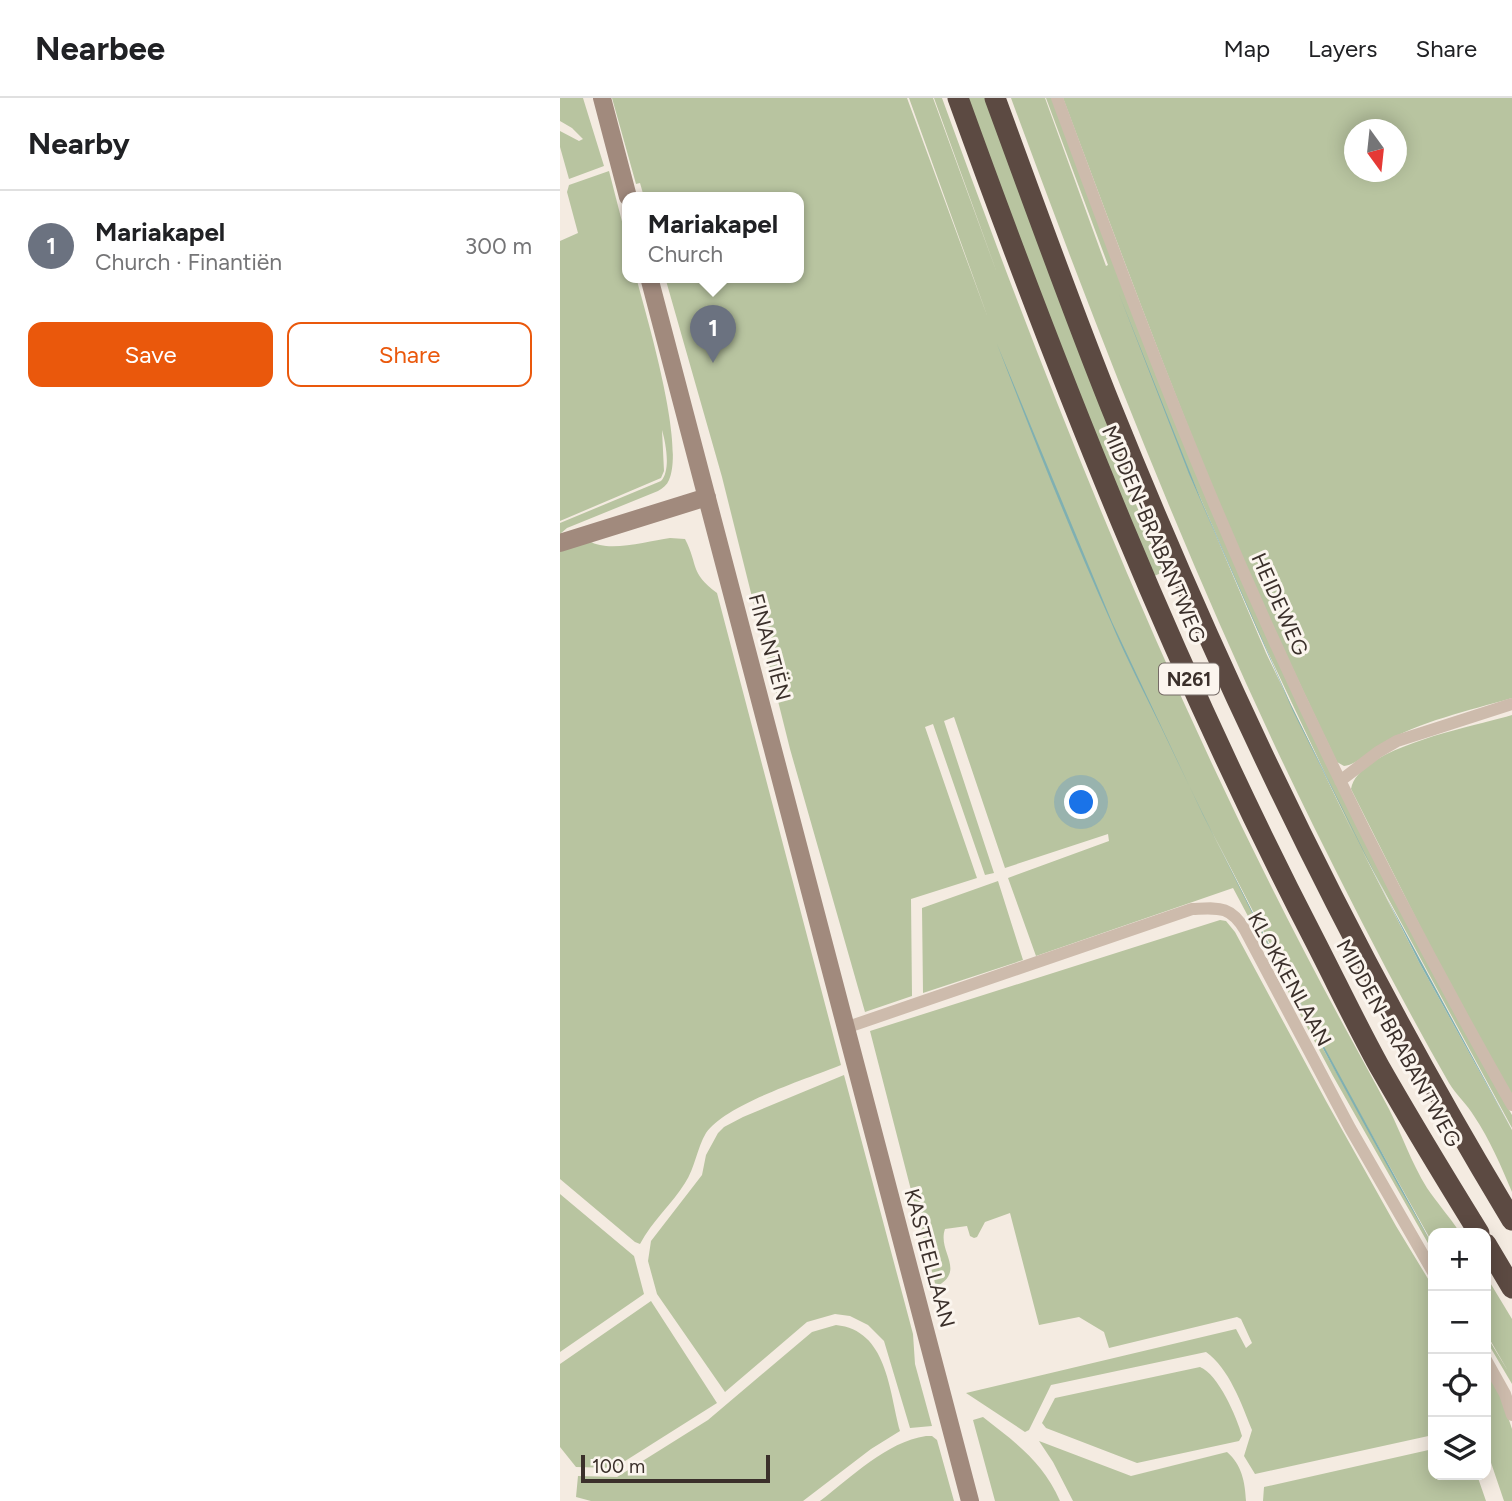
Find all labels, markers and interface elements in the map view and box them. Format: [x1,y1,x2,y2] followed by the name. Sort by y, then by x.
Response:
[35,29,165,68] text: Nearbee
[1223,34,1270,63] text: Map
[1308,34,1377,63] text: Layers
[1415,34,1477,63] text: Share
[1344,119,1407,182] north arrow
[28,125,130,162] text: Nearby
[622,192,804,283] popup
[648,208,778,240] text: Mariakapel
[95,216,225,248] text: Mariakapel
[46,232,56,260] text: 1
[465,232,532,260] text: 300 m
[648,240,723,268] text: Church
[95,248,282,276] text: Church · Finantiën
[690,305,736,363] pin: 1
[28,322,273,387] button: Save
[287,322,532,387] button: Share
[1097,422,1211,646] street label: MIDDEN-BRABANTWEG
[1246,549,1314,659] street label: HEIDEWEG
[744,591,796,703] street label: FINANTIËN
[1159,664,1219,694] road number: N261
[1064,785,1098,819] your location
[1243,908,1337,1050] street label: KLOKKENLAAN
[1331,935,1467,1151] street label: MIDDEN-BRABANTWEG
[899,1186,961,1330] street label: KASTEELLAAN
[1428,1228,1491,1480] map controls
[1428,1228,1491,1291] button: +
[1428,1291,1491,1354] button: −
[1428,1354,1491,1417] button: locate
[1428,1417,1491,1480] button: layers
[581,1452,770,1484] scale bar
[592,1455,645,1478] text: 100 m

